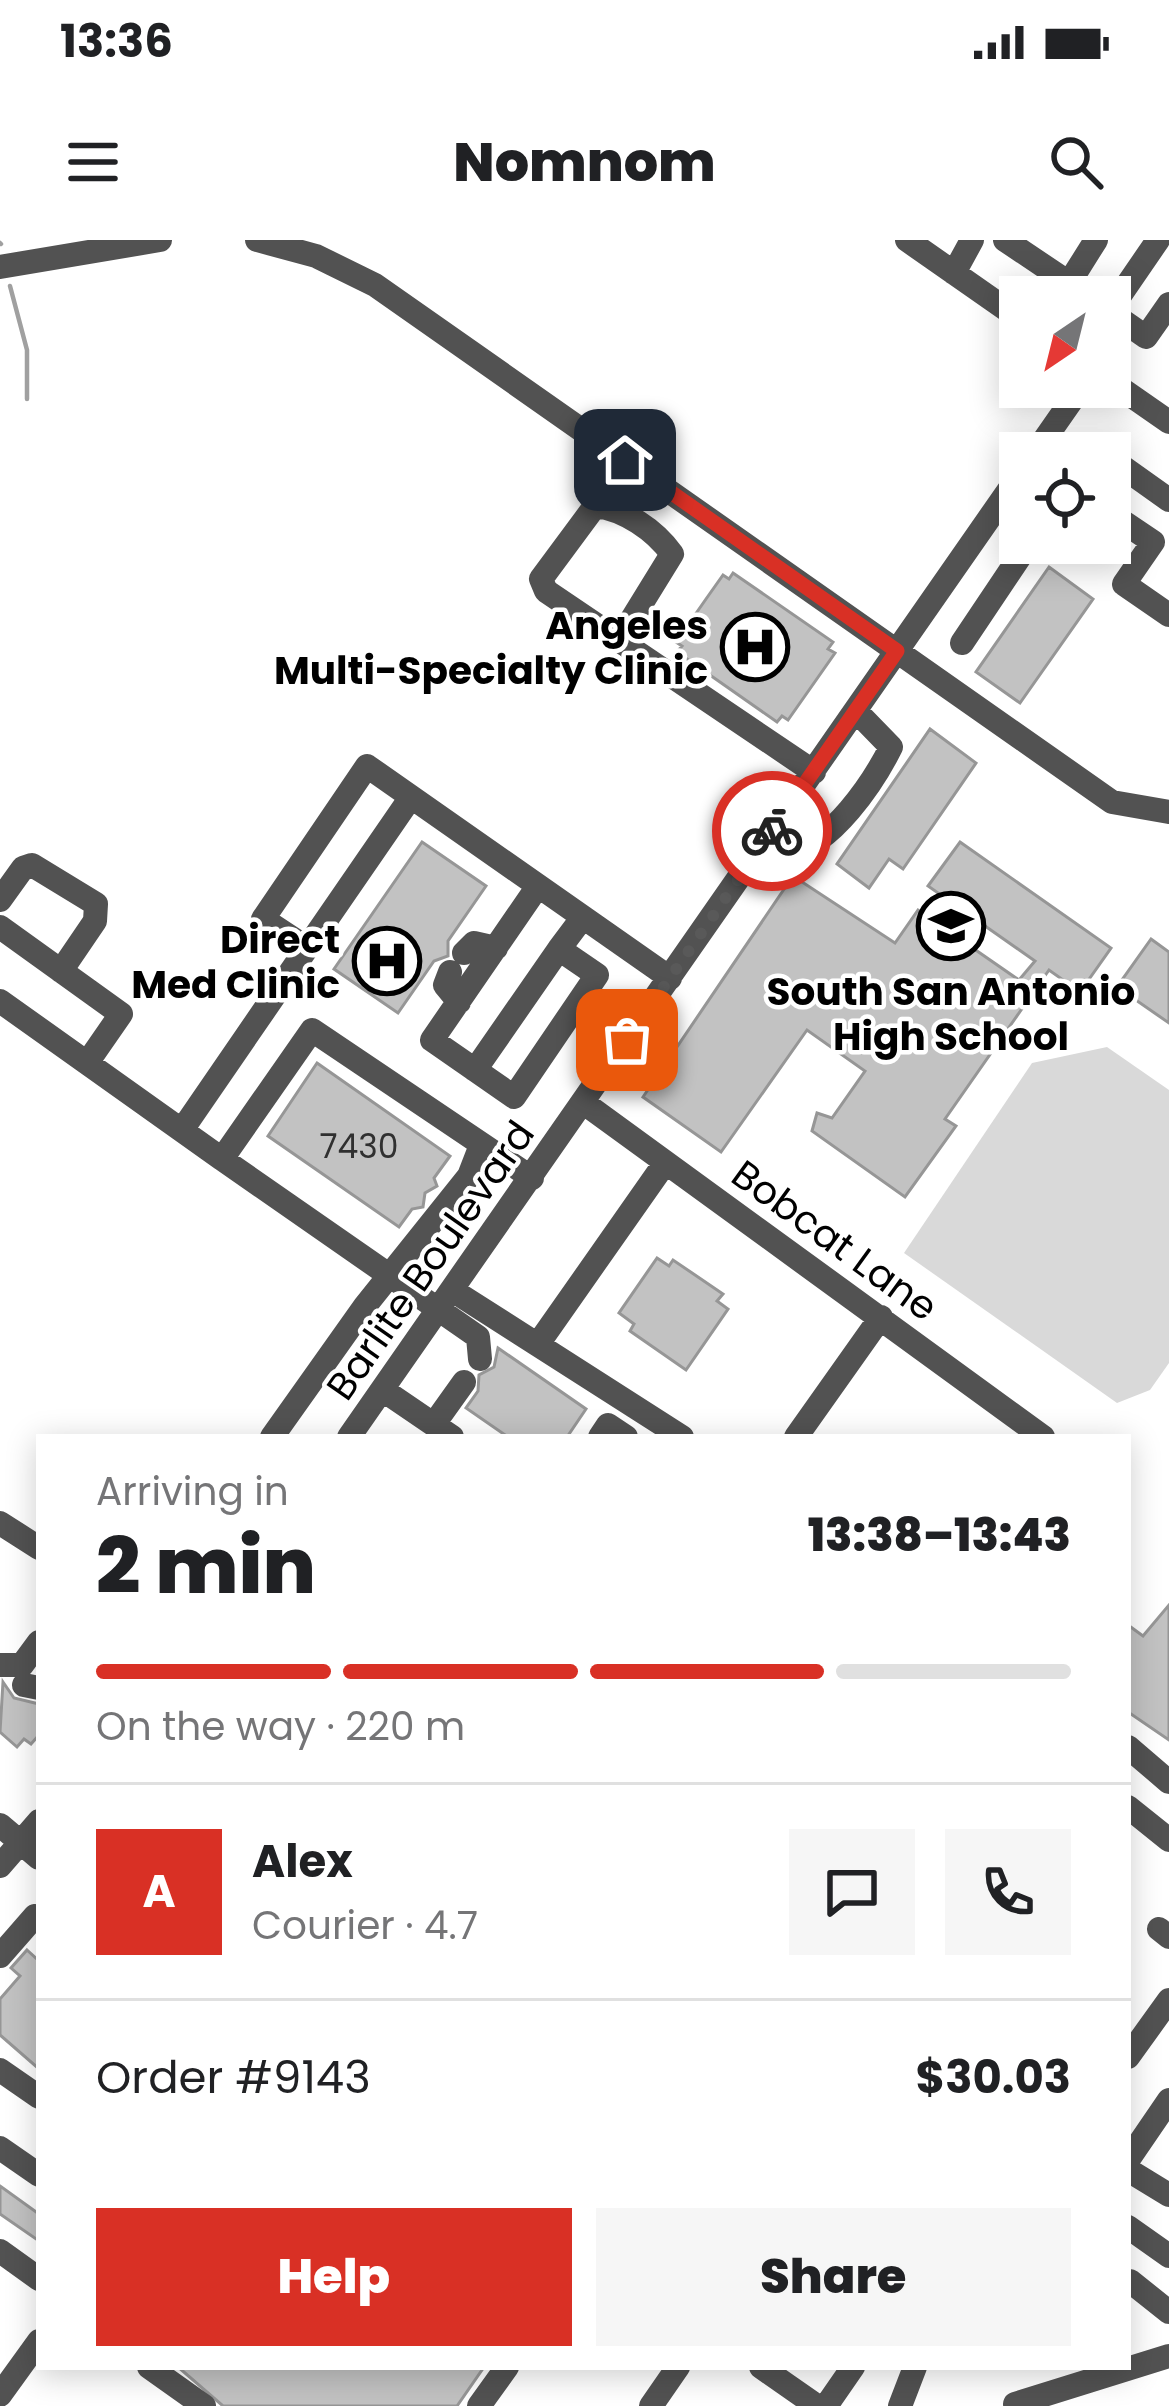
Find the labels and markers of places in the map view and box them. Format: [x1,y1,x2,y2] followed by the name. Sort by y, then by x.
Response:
[574,409,676,511] pin
[274,598,708,698] place label: Angeles Multi-Specialty Clinic
[720,612,790,682] hospital icon: Angeles Multi-Specialty Clinic
[916,891,986,961] school or university icon: South San Antonio High School
[131,912,340,1012] place label: Direct Med Clinic
[352,926,422,996] hospital icon: Direct Med Clinic
[767,964,1135,1064] place label: South San Antonio High School
[576,989,678,1091] pin

